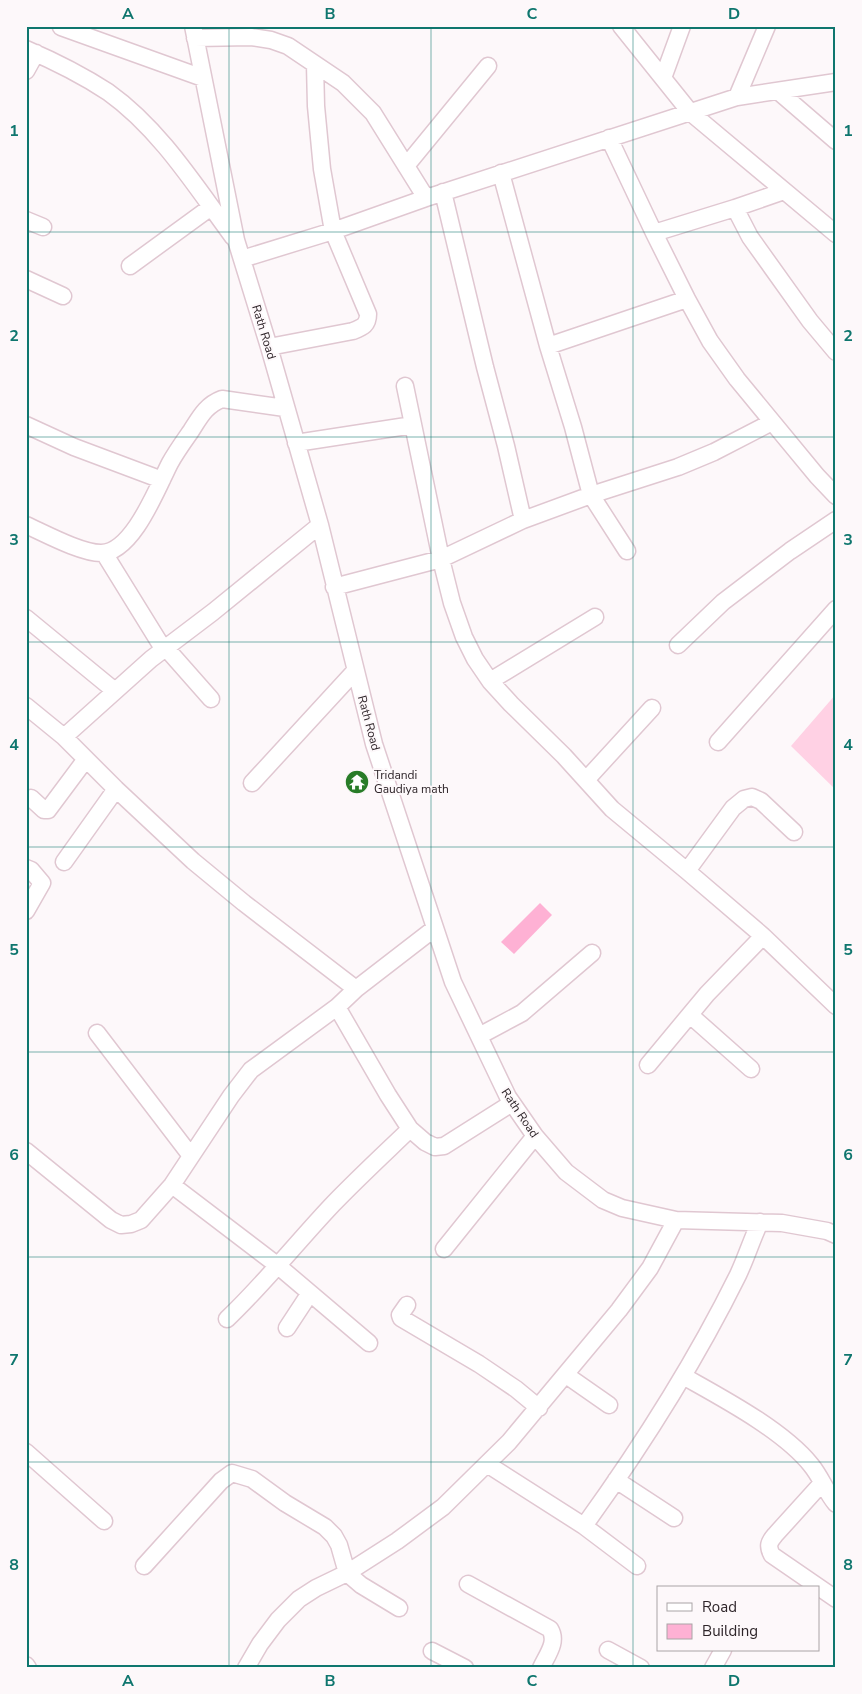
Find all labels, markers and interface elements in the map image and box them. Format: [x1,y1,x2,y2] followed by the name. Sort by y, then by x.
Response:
[122,3,134,25] text: A
[324,3,336,25] text: B
[527,3,538,25] text: C
[728,3,740,25] text: D
[9,120,19,142] text: 1
[843,120,853,142] text: 1
[248,303,280,361] street label: Rath Road
[9,325,19,347] text: 2
[843,325,853,347] text: 2
[9,529,19,551] text: 3
[843,529,853,551] text: 3
[354,694,384,752] street label: Rath Road
[9,734,19,756] text: 4
[843,734,853,756] text: 4
[374,767,449,797] place label: Tridandi Gaudiya math
[344,769,370,795] temple icon: Tridandi Gaudiya math
[9,939,19,961] text: 5
[843,939,853,961] text: 5
[498,1085,542,1141] street label: Rath Road
[9,1144,19,1166] text: 6
[843,1144,853,1166] text: 6
[9,1349,19,1371] text: 7
[843,1349,853,1371] text: 7
[9,1554,19,1576] text: 8
[843,1554,853,1576] text: 8
[657,1586,820,1652] legend
[702,1597,737,1617] text: Road
[702,1621,758,1641] text: Building
[122,1670,134,1692] text: A
[324,1670,336,1692] text: B
[527,1670,538,1692] text: C
[728,1670,740,1692] text: D

